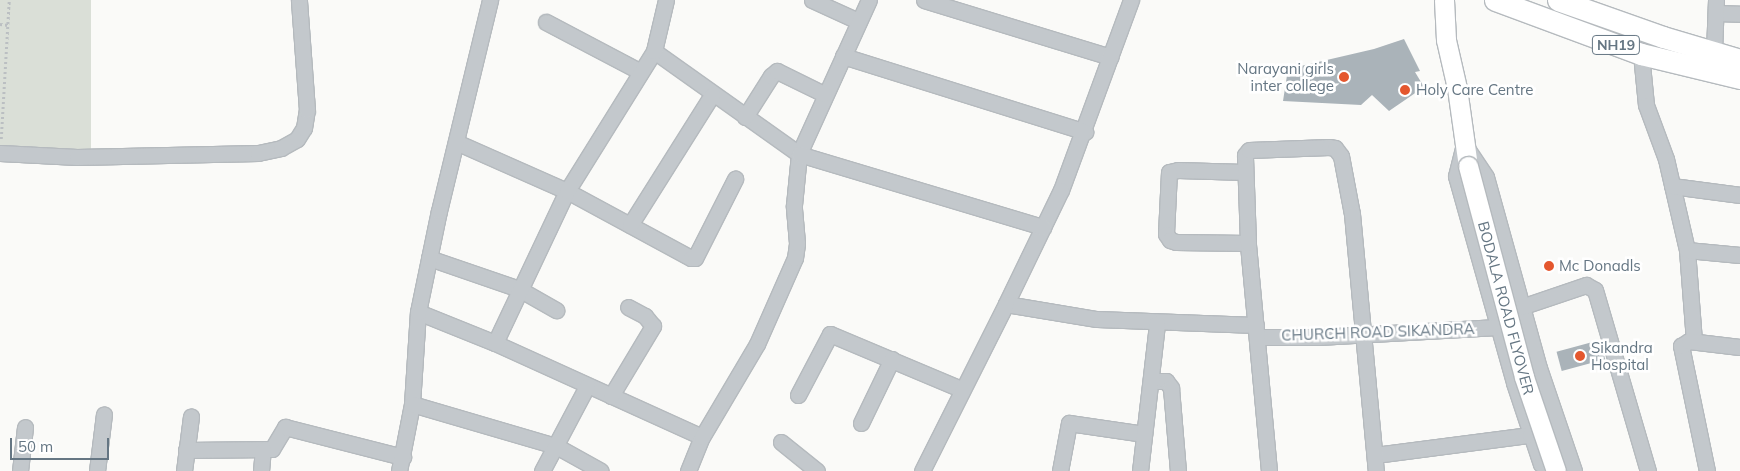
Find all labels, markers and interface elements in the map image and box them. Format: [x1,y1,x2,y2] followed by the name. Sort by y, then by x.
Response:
[1591,34,1641,56] road number: NH19
[1237,59,1334,94] place label: Narayani girls inter college
[1338,71,1350,83] marker: Narayani girls inter college
[1416,81,1533,99] place label: Holy Care Centre
[1398,83,1412,97] marker: Holy Care Centre
[1474,219,1538,397] street label: BODALA ROAD FLYOVER
[1559,257,1641,275] place label: Mc Donadls
[1543,260,1555,272] marker: Mc Donadls
[1281,320,1475,344] street label: CHURCH ROAD SIKANDRA
[1591,338,1653,373] place label: Sikandra Hospital
[1573,349,1587,363] marker: Sikandra Hospital
[12,428,111,460] scale bar
[18,437,53,456] text: 50 m

